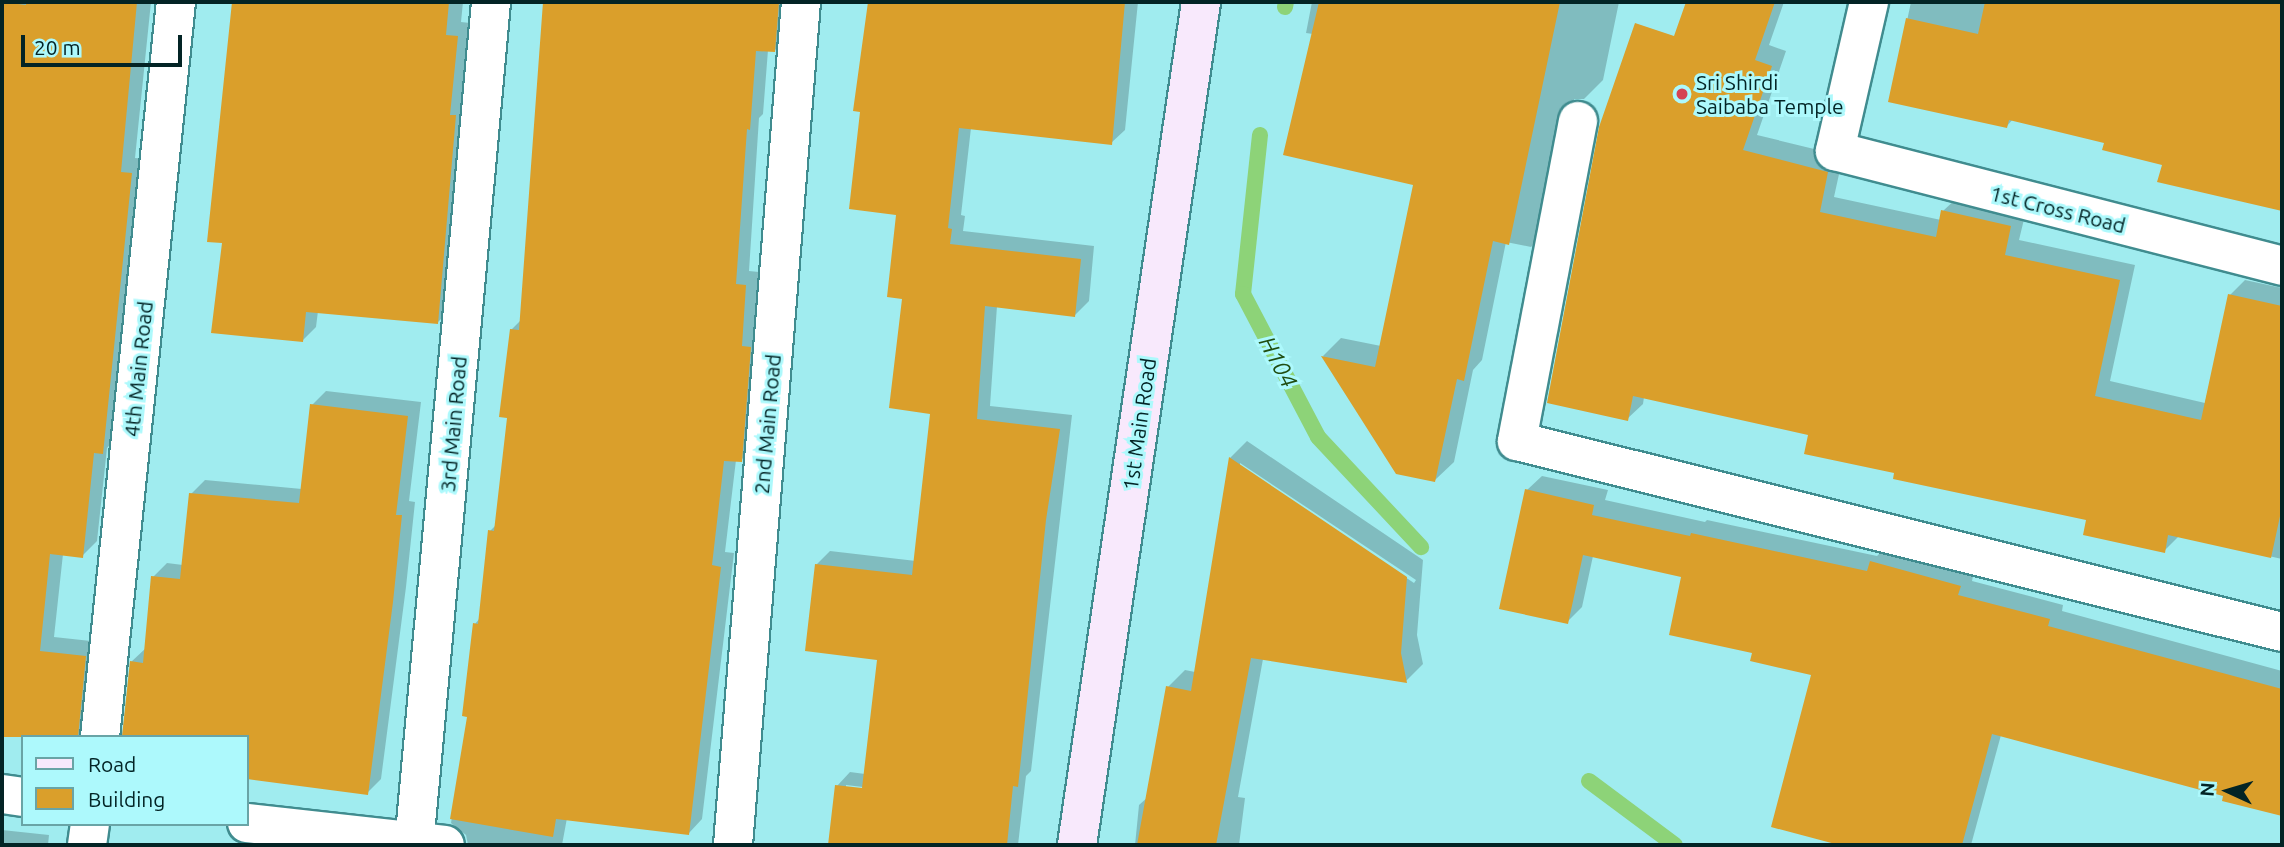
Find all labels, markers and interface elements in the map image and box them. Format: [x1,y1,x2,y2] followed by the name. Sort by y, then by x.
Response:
[24,21,186,65] scale bar
[34,35,81,59] text: 20 m
[1696,69,1844,119] place label: Sri Shirdi Saibaba Temple
[1674,86,1690,102] marker: Sri Shirdi Saibaba Temple
[1988,180,2128,238] street label: 1st Cross Road
[118,300,158,438] street label: 4th Main Road
[1253,332,1303,392] water label: H104
[748,353,786,495] street label: 2nd Main Road
[435,355,471,493] street label: 3rd Main Road
[1117,356,1161,492] street label: 1st Main Road
[21,735,248,826] legend
[88,752,136,776] text: Road
[2193,756,2263,826] north arrow
[2196,782,2219,797] text: N
[88,787,165,811] text: Building

